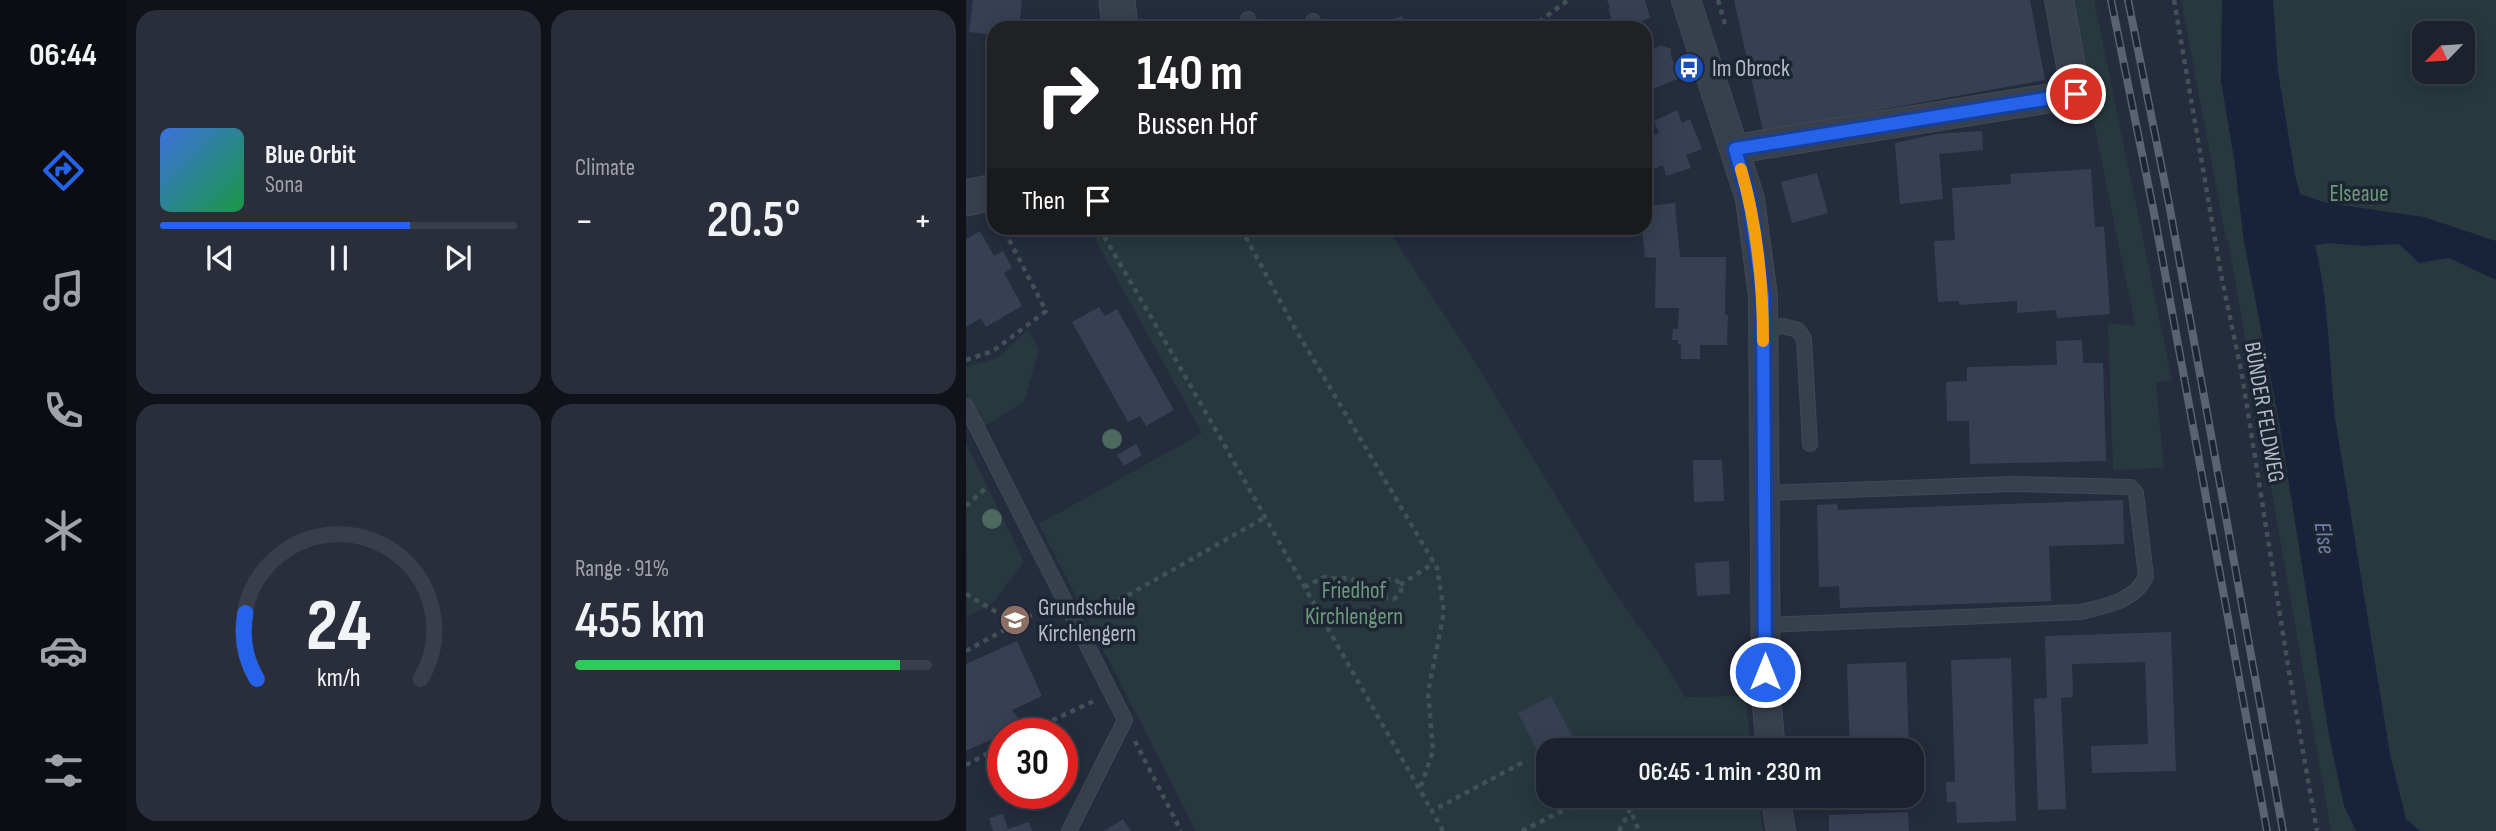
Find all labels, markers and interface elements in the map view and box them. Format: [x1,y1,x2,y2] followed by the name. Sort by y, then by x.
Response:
[2412,21,2474,84] north arrow
[2412,21,2475,84] map controls
[29,36,97,75] text: 06:44
[1137,45,1243,104] text: 140 m
[1022,49,1113,140] icon: right
[1672,51,1706,85] bus stop icon: Im Obrock
[1712,55,1790,83] place label: Im Obrock
[2046,64,2106,124] pin
[2057,75,2095,113] icon: arrive
[1137,105,1258,144] text: Bussen Hof
[265,140,356,171] text: Blue Orbit
[39,146,88,195] icon: directions
[575,154,635,182] text: Climate
[265,171,303,199] text: Sona
[2330,180,2388,208] park label: Elseaue
[1079,182,1117,220] icon: arrive
[1022,186,1065,217] text: Then
[707,189,800,252] text: 20.5°
[575,199,594,244] text: −
[913,199,932,244] text: +
[201,239,239,277] icon: previous
[320,239,358,277] icon: pause
[439,239,477,277] icon: next
[39,266,88,315] icon: music
[2238,340,2290,485] street label: BÜNDER FELDWEG
[39,386,88,435] icon: phone
[39,506,88,555] icon: climate
[2308,520,2341,556] water label: Else
[575,555,669,583] text: Range · 91%
[1305,577,1403,631] park label: Friedhof Kirchlengern
[306,583,371,671] text: 24
[575,590,706,653] text: 455 km
[1038,594,1136,648] place label: Grundschule Kirchlengern
[998,603,1032,637] school or university icon: Grundschule Kirchlengern
[39,626,88,675] icon: car
[1728,635,1802,709] position arrow
[317,662,360,693] text: km/h
[987,718,1078,809] speed limit sign: 30
[39,746,88,795] icon: filters
[1639,757,1821,788] text: 06:45 · 1 min · 230 m

